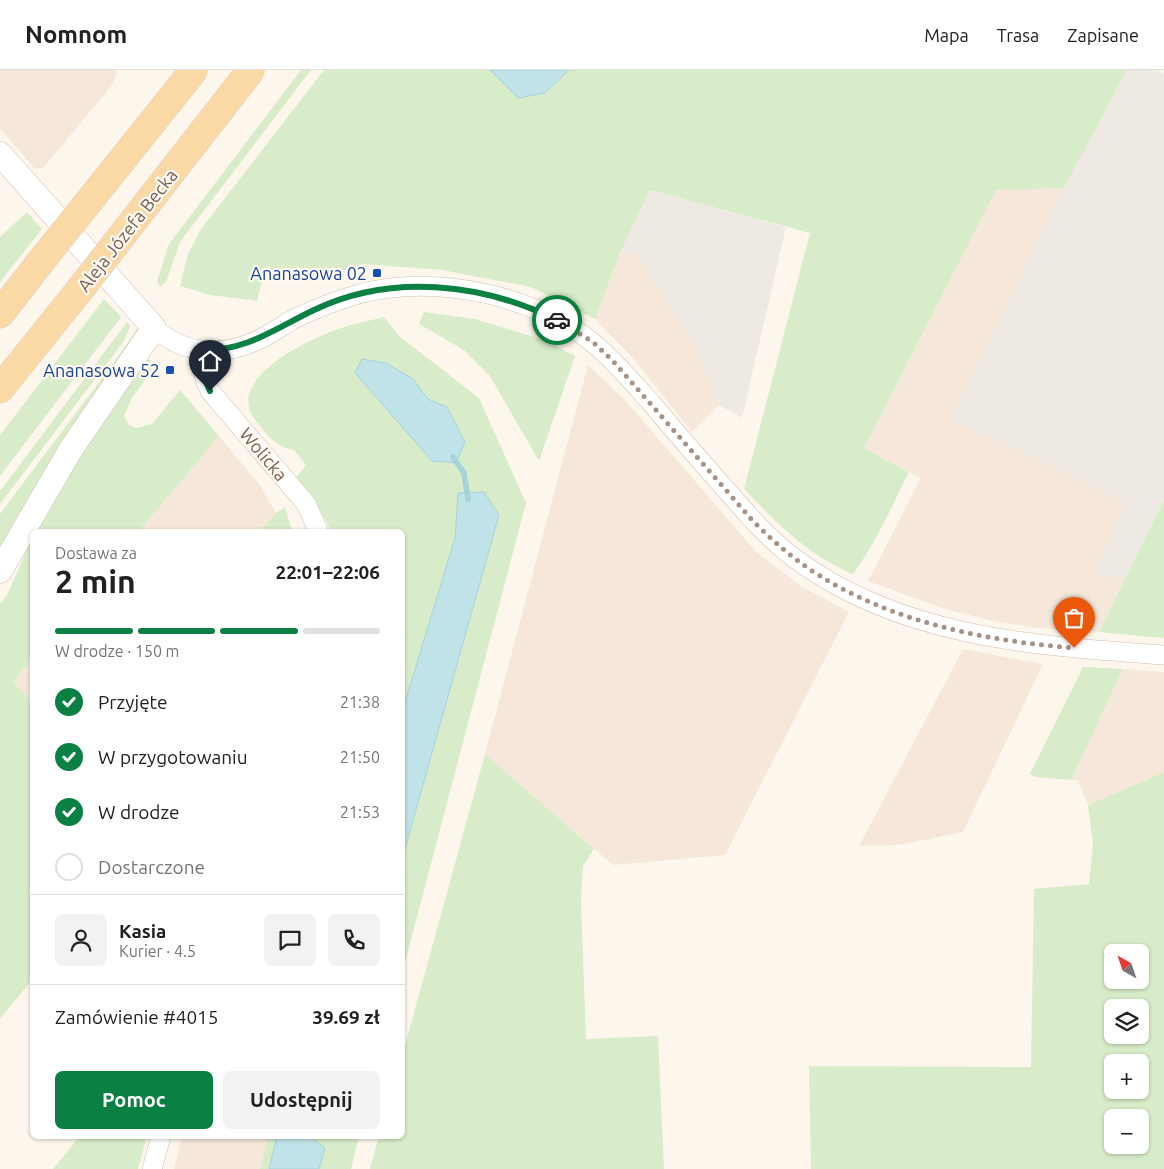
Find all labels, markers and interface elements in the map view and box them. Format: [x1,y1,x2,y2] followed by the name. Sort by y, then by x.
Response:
[25,21,127,48] text: Nomnom
[924,25,969,45] text: Mapa
[997,25,1039,45] text: Trasa
[1067,25,1139,45] text: Zapisane
[73,165,181,295] street label: Aleja Józefa Becka
[250,263,367,283] place label: Ananasowa 02
[371,267,383,279] marker: Ananasowa 02
[532,295,582,345] courier
[543,306,571,334] icon: car
[189,340,231,391] pin
[196,347,224,375] icon: home
[43,360,160,380] place label: Ananasowa 52
[164,364,176,376] marker: Ananasowa 52
[236,424,292,484] street label: Wolicka
[55,544,137,562] text: Dostawa za
[275,561,380,583] text: 22:01–22:06
[55,563,136,599] text: 2 min
[1053,597,1095,648] pin
[1060,604,1088,632] icon: bag
[55,642,179,660] text: W drodze · 150 m
[55,688,83,716] icon: check
[98,691,168,713] text: Przyjęte
[340,693,380,711] text: 21:38
[55,743,83,771] icon: check
[98,746,248,768] text: W przygotowaniu
[340,748,380,766] text: 21:50
[55,798,83,826] icon: check
[98,801,180,823] text: W drodze
[340,803,380,821] text: 21:53
[98,856,205,878] text: Dostarczone
[55,914,107,966] button: person
[264,914,316,966] button: chat
[328,914,380,966] button: phone
[119,920,166,942] text: Kasia
[119,942,196,960] text: Kurier · 4.5
[1104,944,1149,989] north arrow
[1104,944,1149,1154] map controls
[1104,999,1149,1044] button: layers
[55,1006,219,1028] text: Zamówienie #4015
[312,1006,380,1028] text: 39.69 zł
[1104,1054,1149,1099] button: +
[55,1071,213,1129] button: Pomoc
[223,1071,380,1129] button: Udostępnij
[1104,1109,1149,1154] button: −

